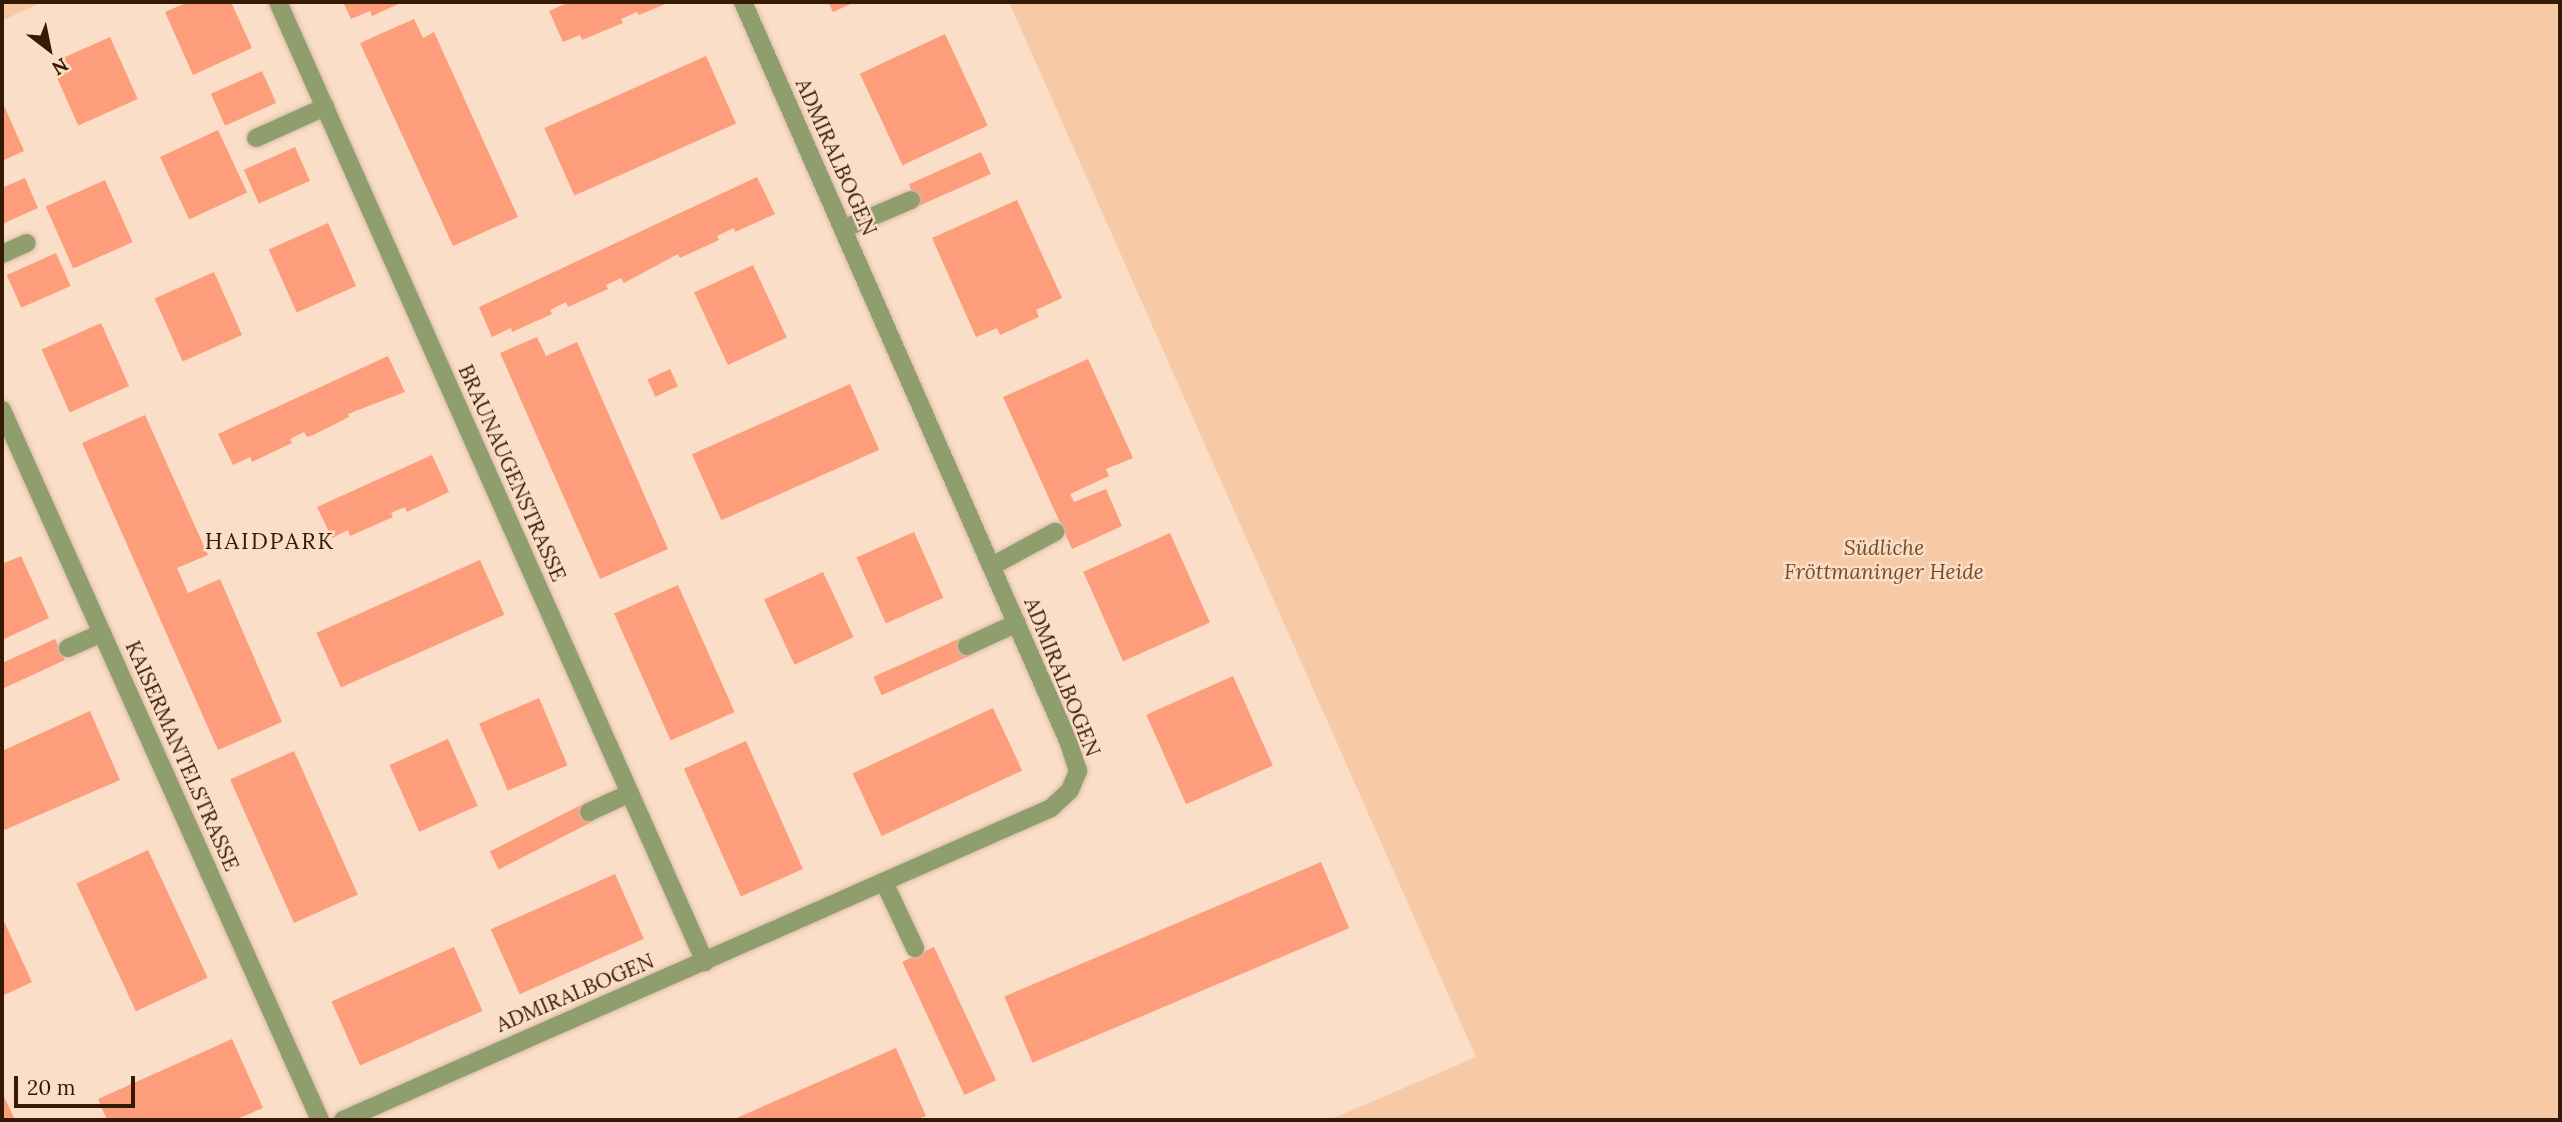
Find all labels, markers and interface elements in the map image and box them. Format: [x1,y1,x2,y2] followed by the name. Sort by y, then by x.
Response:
[14,14,84,84] north arrow
[48,53,73,81] text: N
[790,75,882,239] street label: ADMIRALBOGEN
[453,361,571,585] street label: BRAUNAUGENSTRASSE
[206,527,334,555] district label: HAIDPARK
[1784,535,1984,585] park label: Südliche Fröttmaninger Heide
[1019,594,1105,760] street label: ADMIRALBOGEN
[120,637,244,875] street label: KAISERMANTELSTRASSE
[492,948,658,1038] street label: ADMIRALBOGEN
[18,1062,138,1106] scale bar
[27,1074,76,1101] text: 20 m

